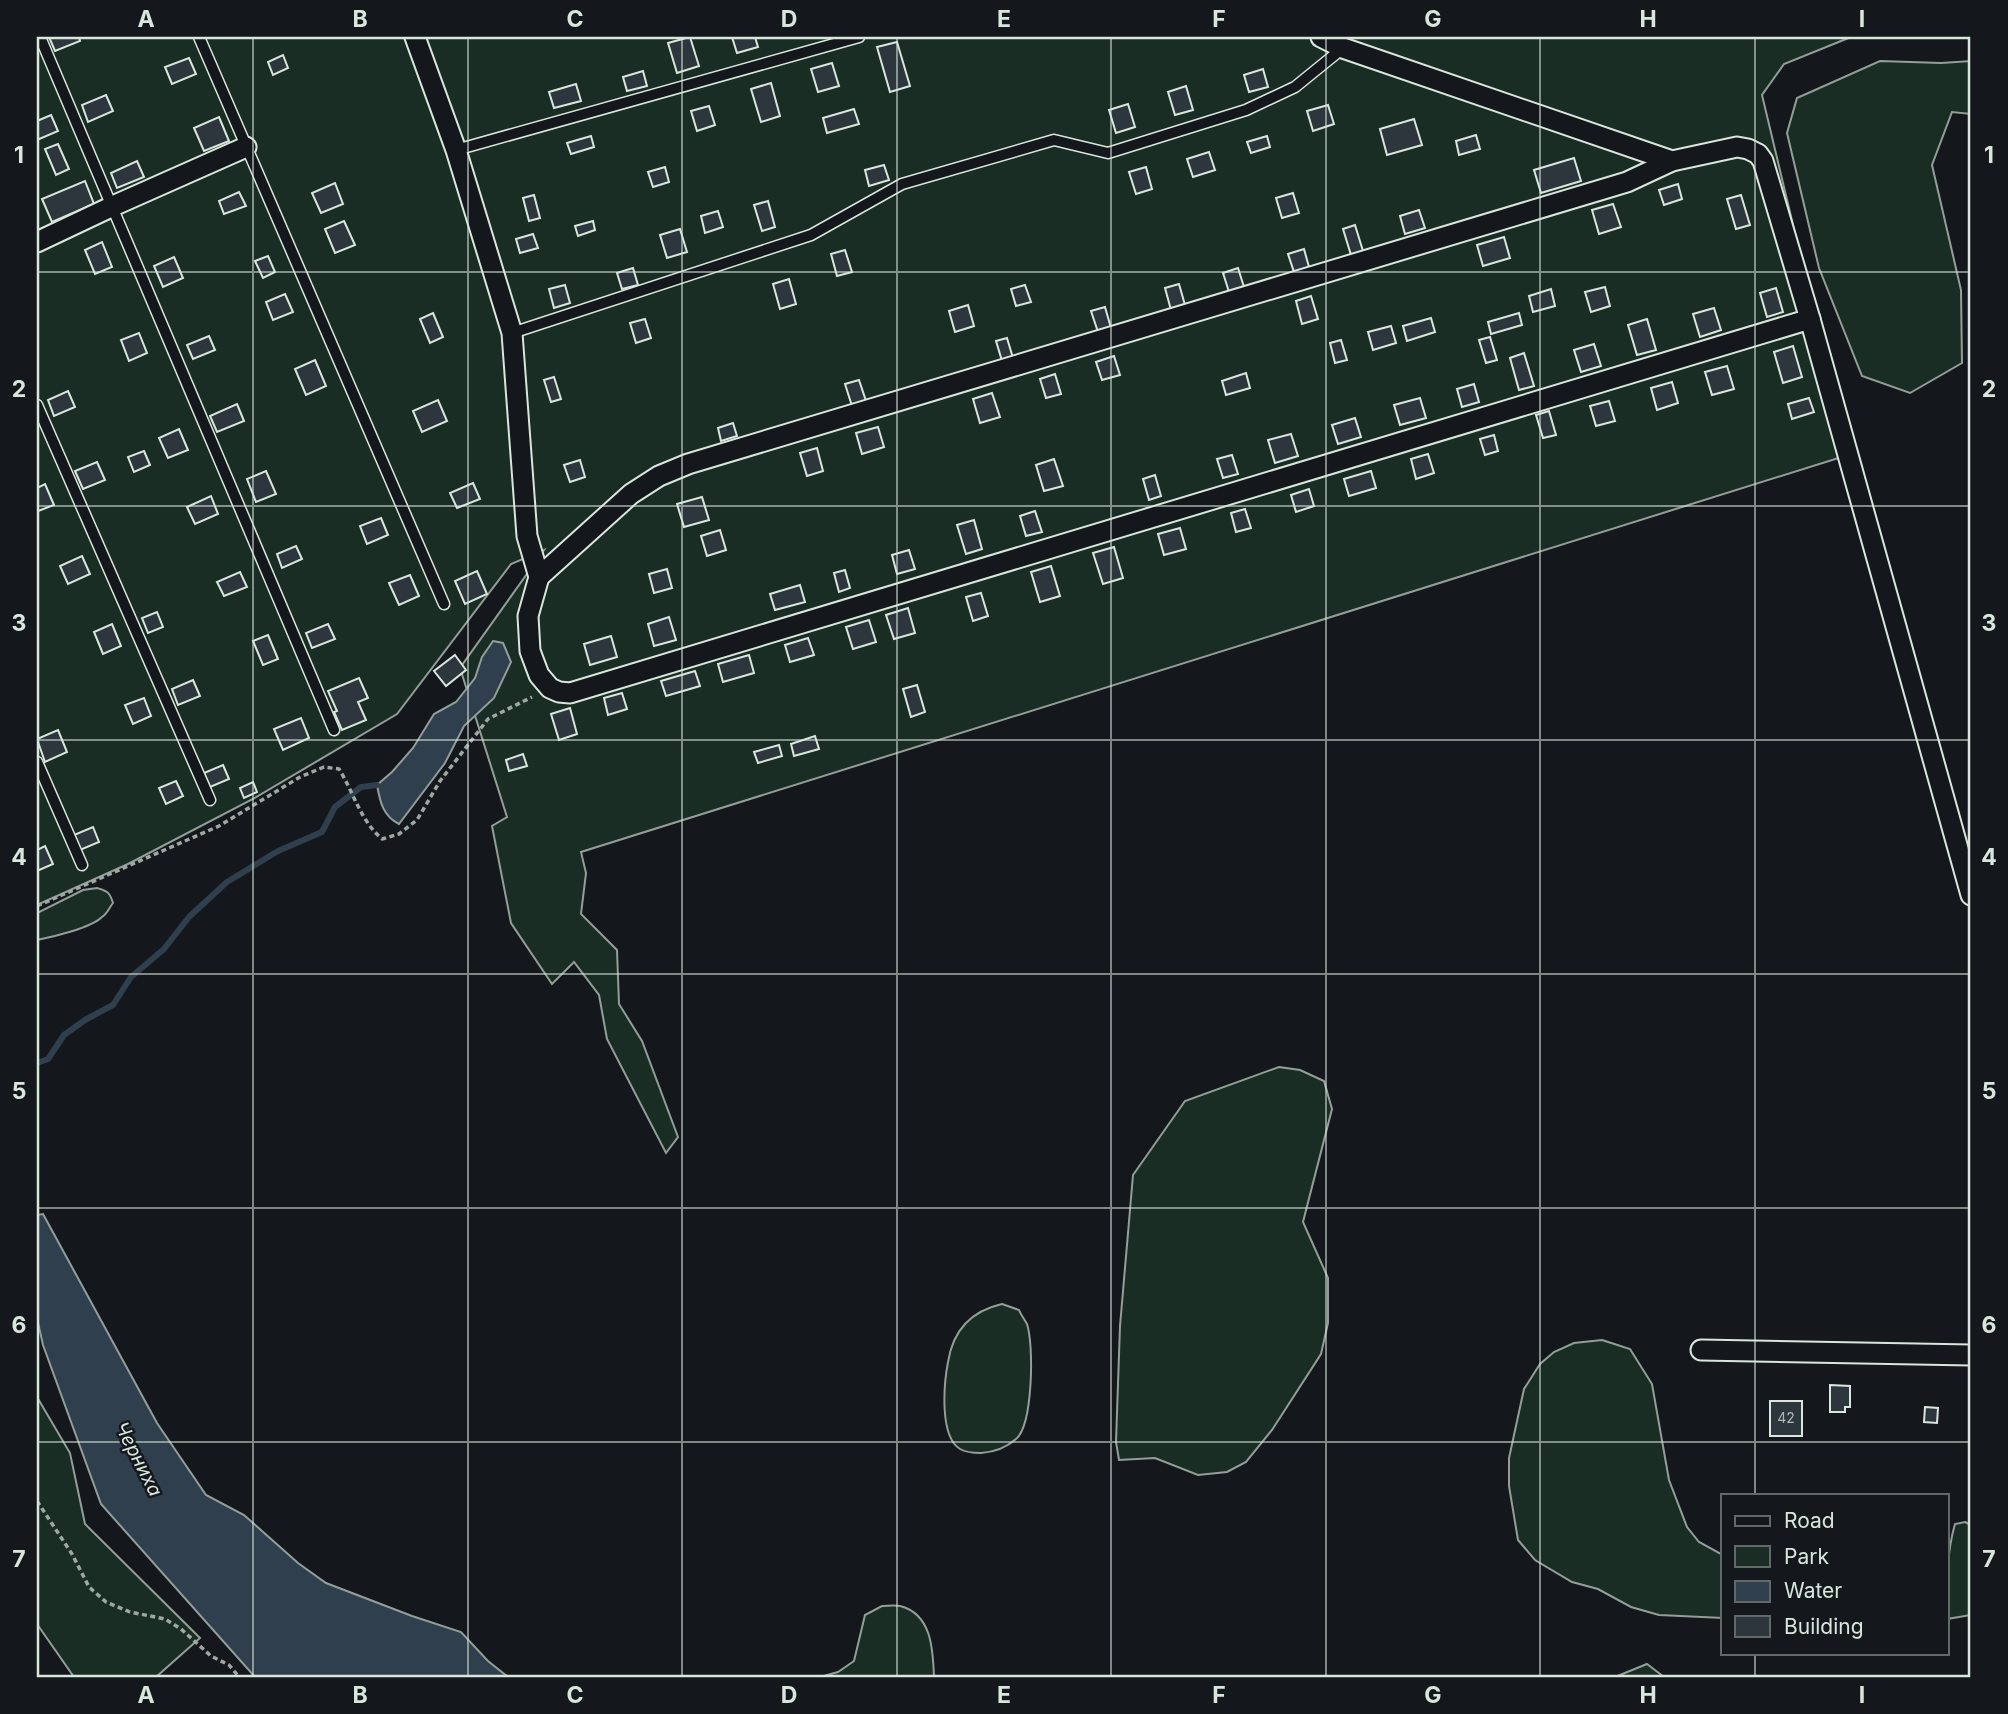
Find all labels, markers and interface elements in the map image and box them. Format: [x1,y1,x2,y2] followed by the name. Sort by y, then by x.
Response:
[137,5,155,33] text: A
[352,5,368,33] text: B
[566,5,584,33] text: C
[781,5,797,33] text: D
[997,5,1011,33] text: E
[1212,5,1226,33] text: F
[1424,5,1442,33] text: G
[1639,5,1657,33] text: H
[1859,5,1865,33] text: I
[14,141,24,169] text: 1
[1984,141,1994,169] text: 1
[12,375,26,403] text: 2
[1982,375,1996,403] text: 2
[12,609,26,637] text: 3
[1982,609,1996,637] text: 3
[11,843,27,871] text: 4
[1981,843,1997,871] text: 4
[12,1077,26,1105] text: 5
[1982,1077,1996,1105] text: 5
[12,1311,26,1339] text: 6
[1982,1311,1996,1339] text: 6
[1777,1409,1795,1426] house number: 42
[110,1418,167,1501] water label: Черниха
[1721,1494,1948,1654] legend
[1784,1508,1835,1533] text: Road
[1784,1544,1829,1569] text: Park
[12,1545,26,1573] text: 7
[1982,1545,1996,1573] text: 7
[1784,1578,1842,1603] text: Water
[1784,1614,1864,1639] text: Building
[137,1681,155,1709] text: A
[352,1681,368,1709] text: B
[566,1681,584,1709] text: C
[781,1681,797,1709] text: D
[997,1681,1011,1709] text: E
[1212,1681,1226,1709] text: F
[1424,1681,1442,1709] text: G
[1639,1681,1657,1709] text: H
[1859,1681,1865,1709] text: I

